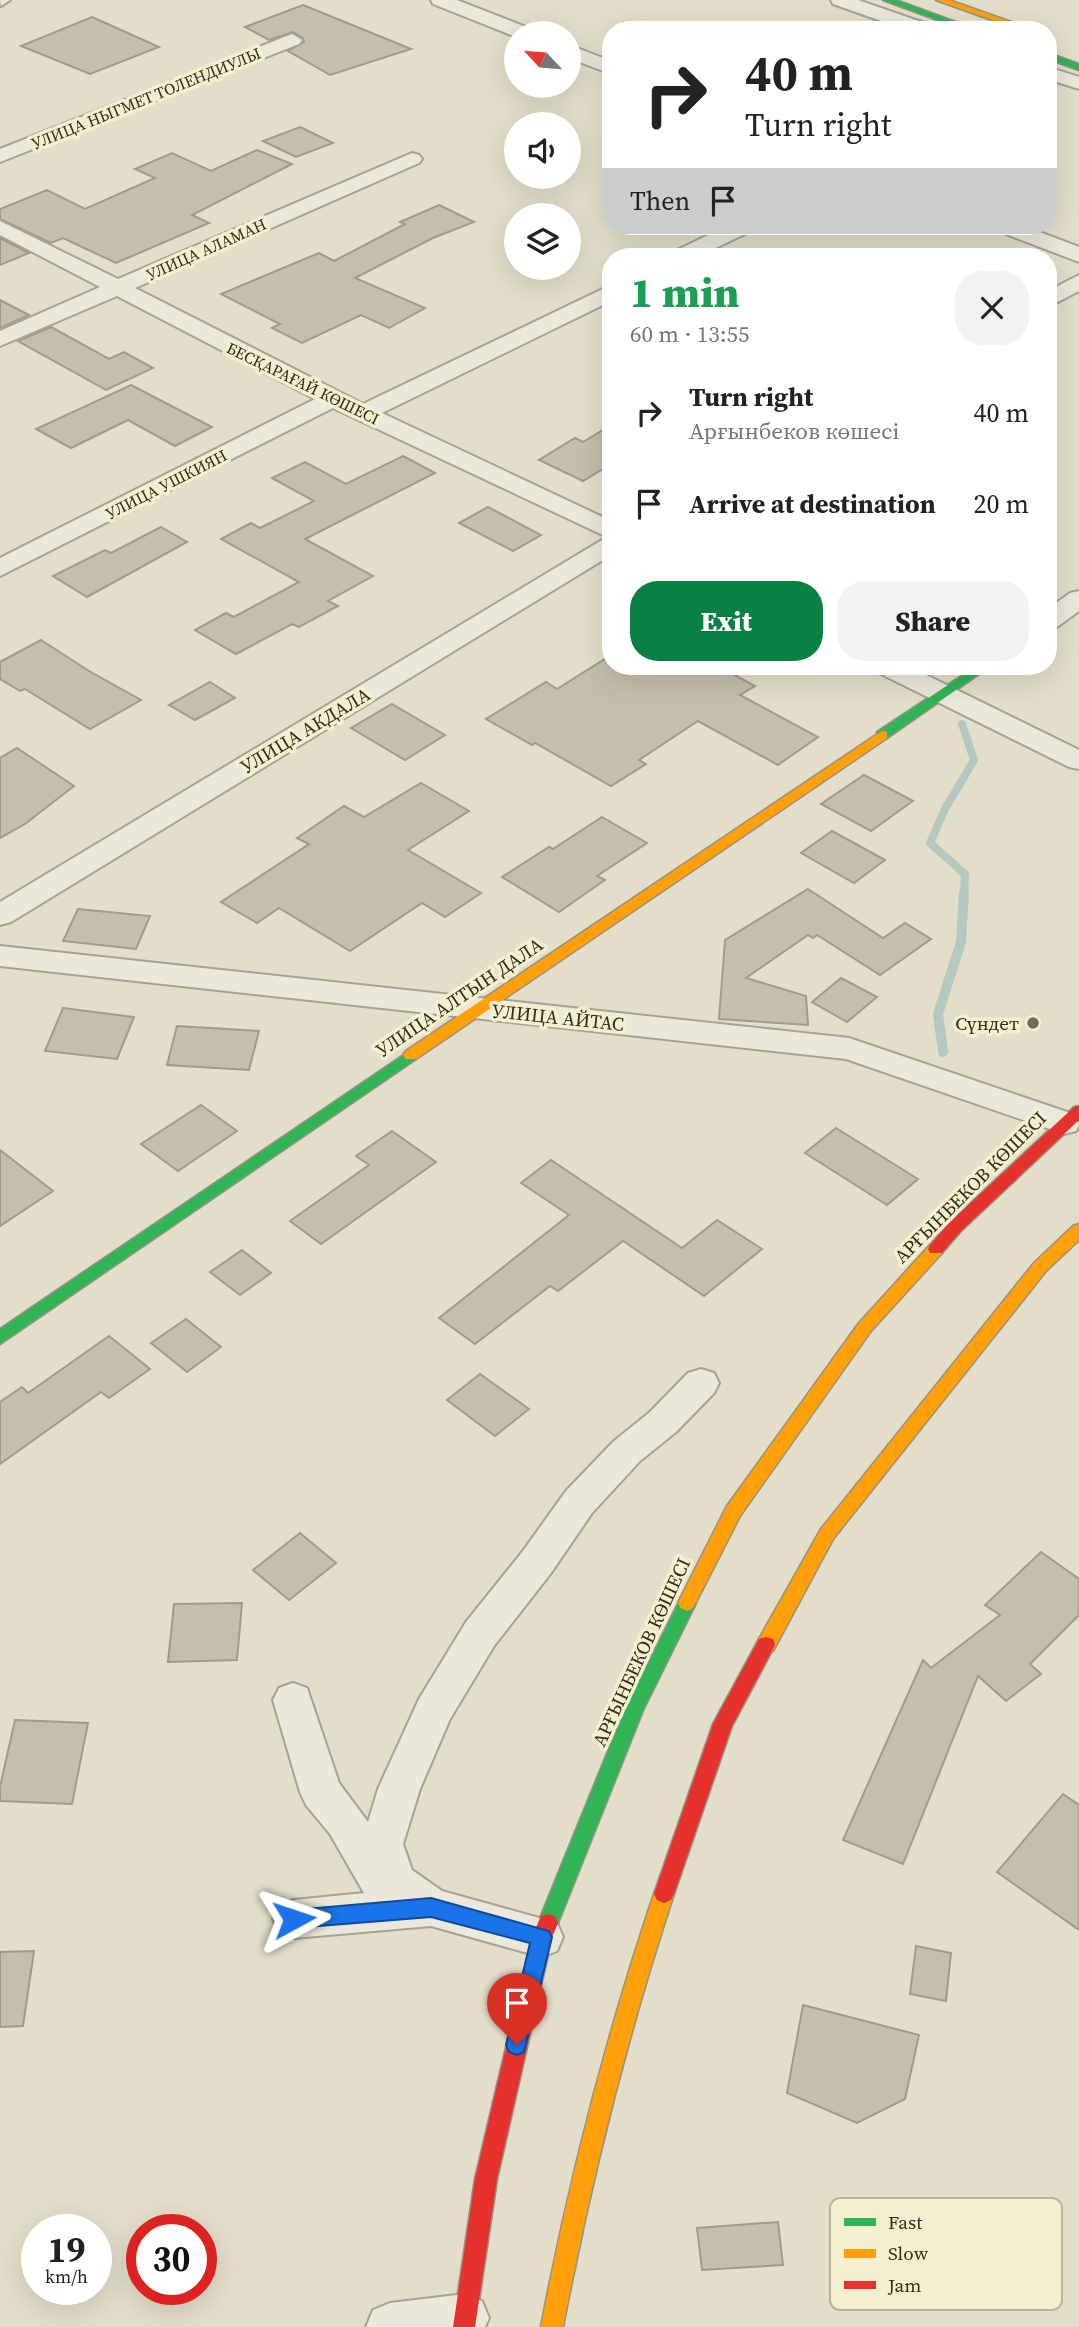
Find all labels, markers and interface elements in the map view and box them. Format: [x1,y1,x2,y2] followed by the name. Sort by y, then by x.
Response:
[504,21,581,98] north arrow
[504,21,581,280] map controls
[745,39,853,106] text: 40 m
[28,42,264,154] street label: УЛИЦА НЫГМЕТ ТОЛЕНДИУЛЫ
[630,49,721,140] icon: right
[745,103,891,147] text: Turn right
[504,112,581,189] button: sound
[704,182,742,220] icon: arrive
[630,183,690,219] text: Then
[504,203,581,280] button: layers
[142,213,270,285] street label: УЛИЦА АЛАМАН
[630,263,740,321] text: 1 min
[955,271,1029,345] button: close
[630,318,750,350] text: 60 m · 13:55
[223,336,383,430] street label: БЕСҚАРАҒАЙ КӨШЕСІ
[689,379,813,415] text: Turn right
[630,394,668,432] icon: right
[974,395,1029,431] text: 40 m
[689,415,899,447] text: Арғынбеков көшесі
[102,444,230,524] street label: УЛИЦА УШКИЯН
[630,485,668,523] icon: arrive
[689,486,936,522] text: Arrive at destination
[974,486,1029,522] text: 20 m
[630,581,823,661] button: Exit
[837,581,1029,661] button: Share
[235,681,375,779] street label: УЛИЦА АКДАЛА
[370,931,548,1063] street label: УЛИЦА АЛТЫН ДАЛА
[491,997,625,1037] street label: УЛИЦА АЙТАС
[955,1010,1019,1036] place label: Сүндет
[1025,1015,1041,1031] marker: Сүндет
[888,1105,1052,1269] street label: АРҒЫНБЕКОВ КӨШЕСІ
[586,1553,696,1751] street label: АРҒЫНБЕКОВ КӨШЕСІ
[257,1882,331,1956] position arrow
[487,1973,547,2045] pin
[498,1984,536,2022] icon: arrive
[830,2198,1062,2310] legend
[888,2209,923,2235] text: Fast
[126,2214,217,2305] speed limit sign: 30
[48,2226,85,2274] text: 19
[888,2240,929,2266] text: Slow
[45,2264,88,2289] text: km/h
[887,2272,921,2298] text: Jam

